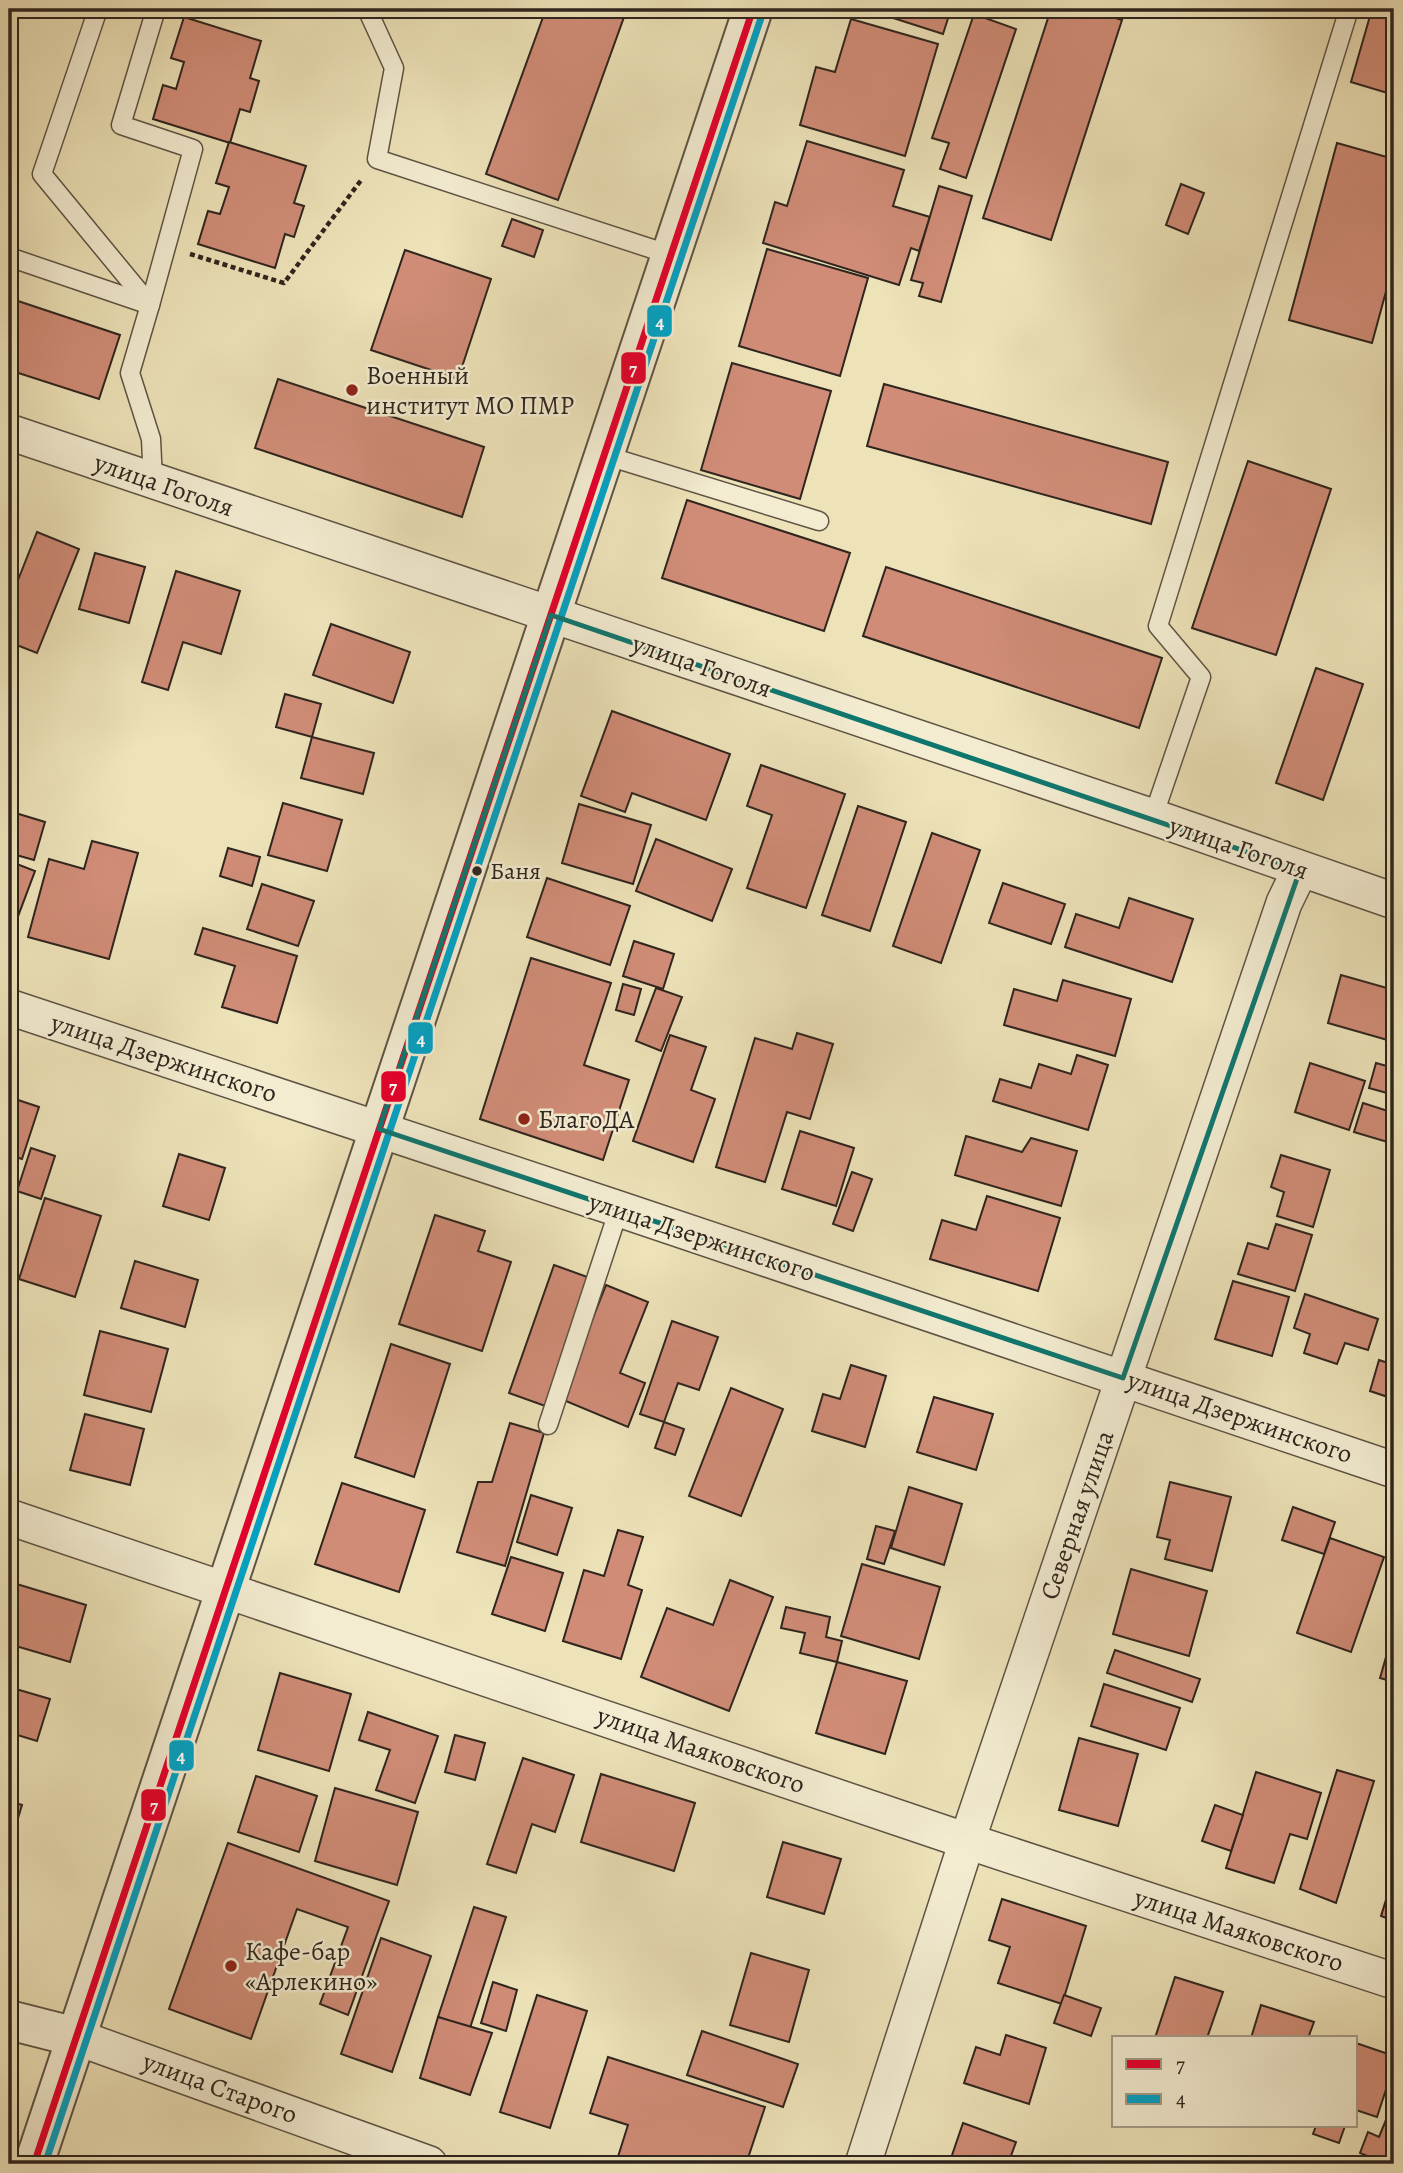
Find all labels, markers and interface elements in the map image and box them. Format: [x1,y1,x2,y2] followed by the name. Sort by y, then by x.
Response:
[646,304,673,338] line badge: 4
[656,309,665,335] text: 4
[620,351,647,385] line badge: 7
[629,356,638,382] text: 7
[366,358,574,423] place label: Военный институт МО ПМР
[344,382,360,398] marker: Военный институт МО ПМР
[89,444,238,525] street label: улица Гоголя
[627,625,776,706] street label: улица Гоголя
[1164,807,1313,888] street label: улица Гоголя
[490,855,541,887] place label: Баня
[470,864,484,878] marker: Баня
[46,1005,281,1111] street label: улица Дзержинского
[407,1021,434,1055] line badge: 4
[417,1026,426,1052] text: 4
[380,1070,407,1103] line badge: 7
[389,1074,398,1100] text: 7
[538,1102,635,1137] place label: БлагоДА
[516,1111,532,1127] marker: БлагоДА
[584,1184,819,1290] street label: улица Дзержинского
[1122,1362,1357,1472] street label: улица Дзержинского
[1032,1426,1122,1604] street label: Северная улица
[591,1698,810,1802] street label: улица Маяковского
[168,1739,195,1772] line badge: 4
[177,1743,186,1769] text: 4
[140,1788,167,1822] line badge: 7
[150,1793,159,1819] text: 7
[1129,1879,1348,1980] street label: улица Маяковского
[245,1934,377,1999] place label: Кафе-бар «Арлекино»
[223,1958,239,1974] marker: Кафе-бар «Арлекино»
[1112,2036,1358,2128] legend
[137,2043,302,2132] street label: улица Старого
[1176,2051,1185,2079] text: 7
[1176,2085,1186,2113] text: 4

